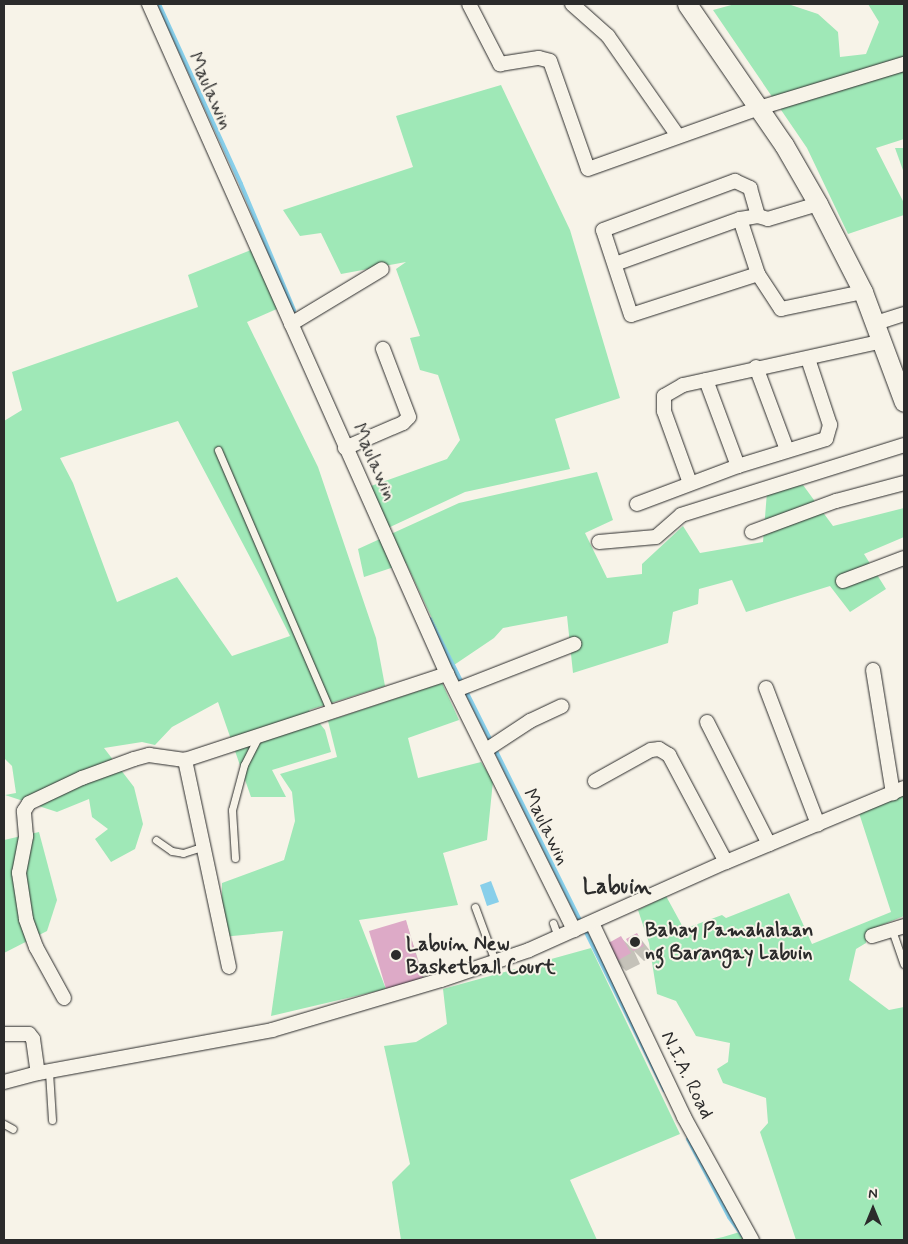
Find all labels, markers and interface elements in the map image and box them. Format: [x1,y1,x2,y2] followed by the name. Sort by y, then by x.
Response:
[182,49,238,133] street label: Maulawin
[346,420,402,504] street label: Maulawin
[517,785,575,869] street label: Maulawin
[583,875,651,901] district label: Labuin
[645,918,824,965] place label: Bahay Pamahalaan ng Barangay Labuin
[406,932,555,979] place label: Labuin New Basketball Court
[629,936,641,948] marker: Bahay Pamahalaan ng Barangay Labuin
[390,949,402,961] marker: Labuin New Basketball Court
[655,1027,719,1123] street label: N.I.A. Road
[848,1184,898,1234] north arrow
[868,1185,878,1203] text: N

